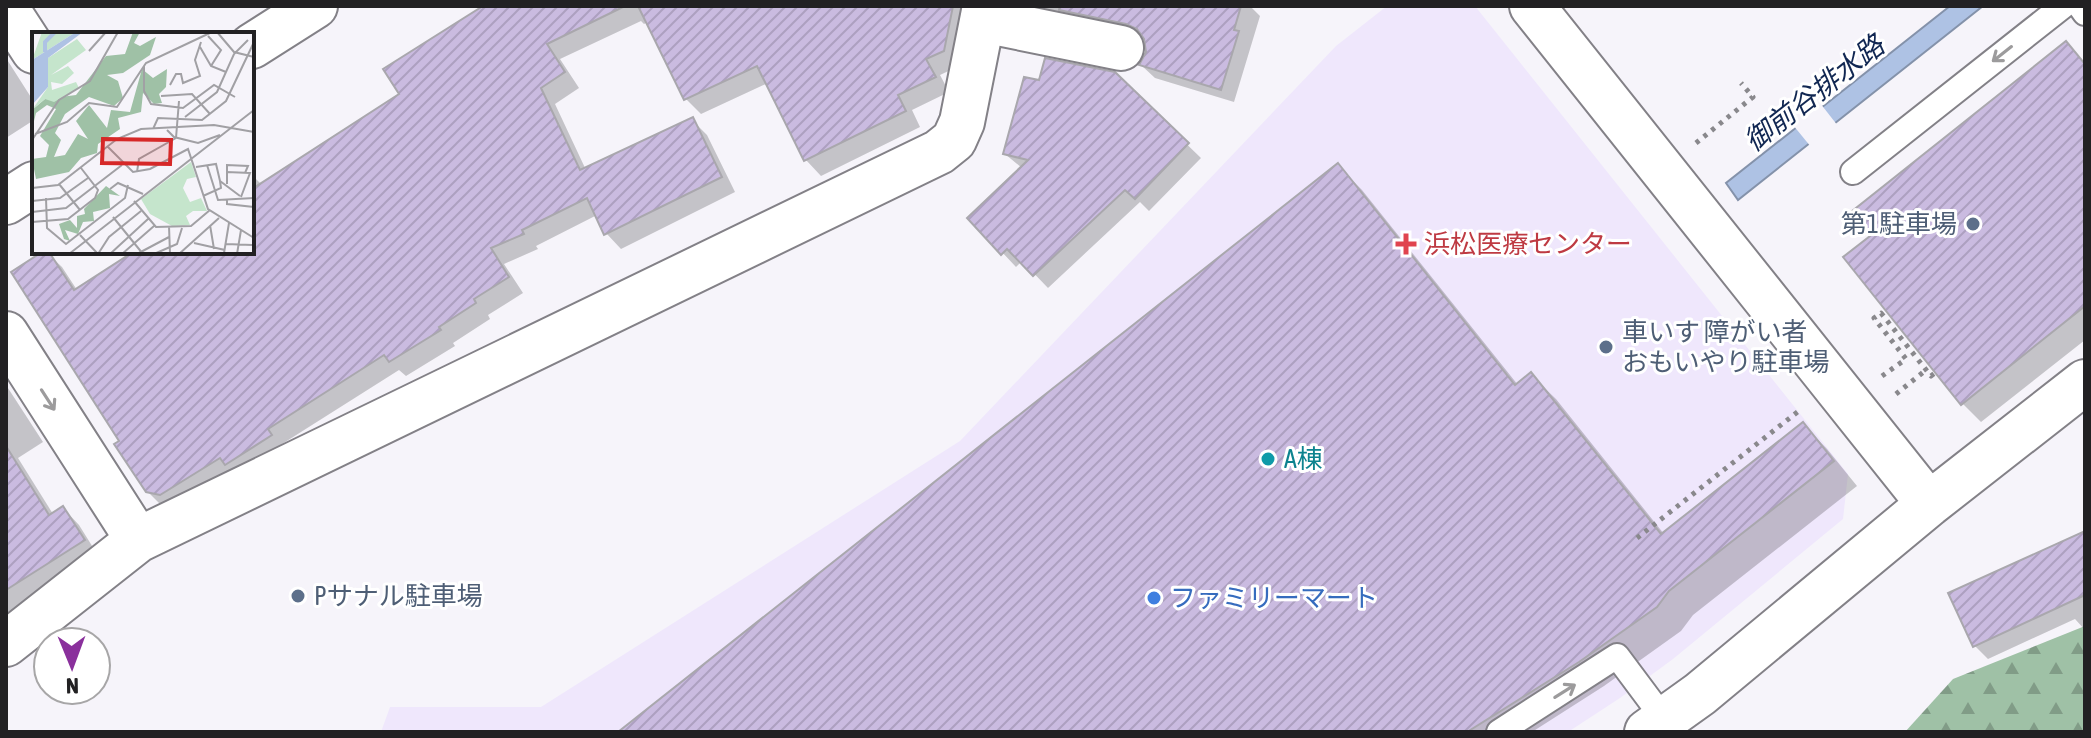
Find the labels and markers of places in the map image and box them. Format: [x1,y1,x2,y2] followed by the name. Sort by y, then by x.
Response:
[1841,209,1957,239] place label: 第1駐車場
[1964,215,1982,233] marker: 第1駐車場
[1424,229,1632,259] place label: 浜松医療センター
[1395,233,1417,255] marker: 浜松医療センター
[1622,317,1829,377] place label: 車いす 障がい者 おもいやり駐車場
[1597,338,1615,356] marker: 車いす 障がい者 おもいやり駐車場
[1284,444,1323,474] place label: A棟
[1259,450,1277,468] marker: A棟
[314,581,483,611] place label: Pサナル駐車場
[1170,583,1378,613] place label: ファミリーマート
[289,587,307,605] marker: Pサナル駐車場
[1145,589,1163,607] marker: ファミリーマート

